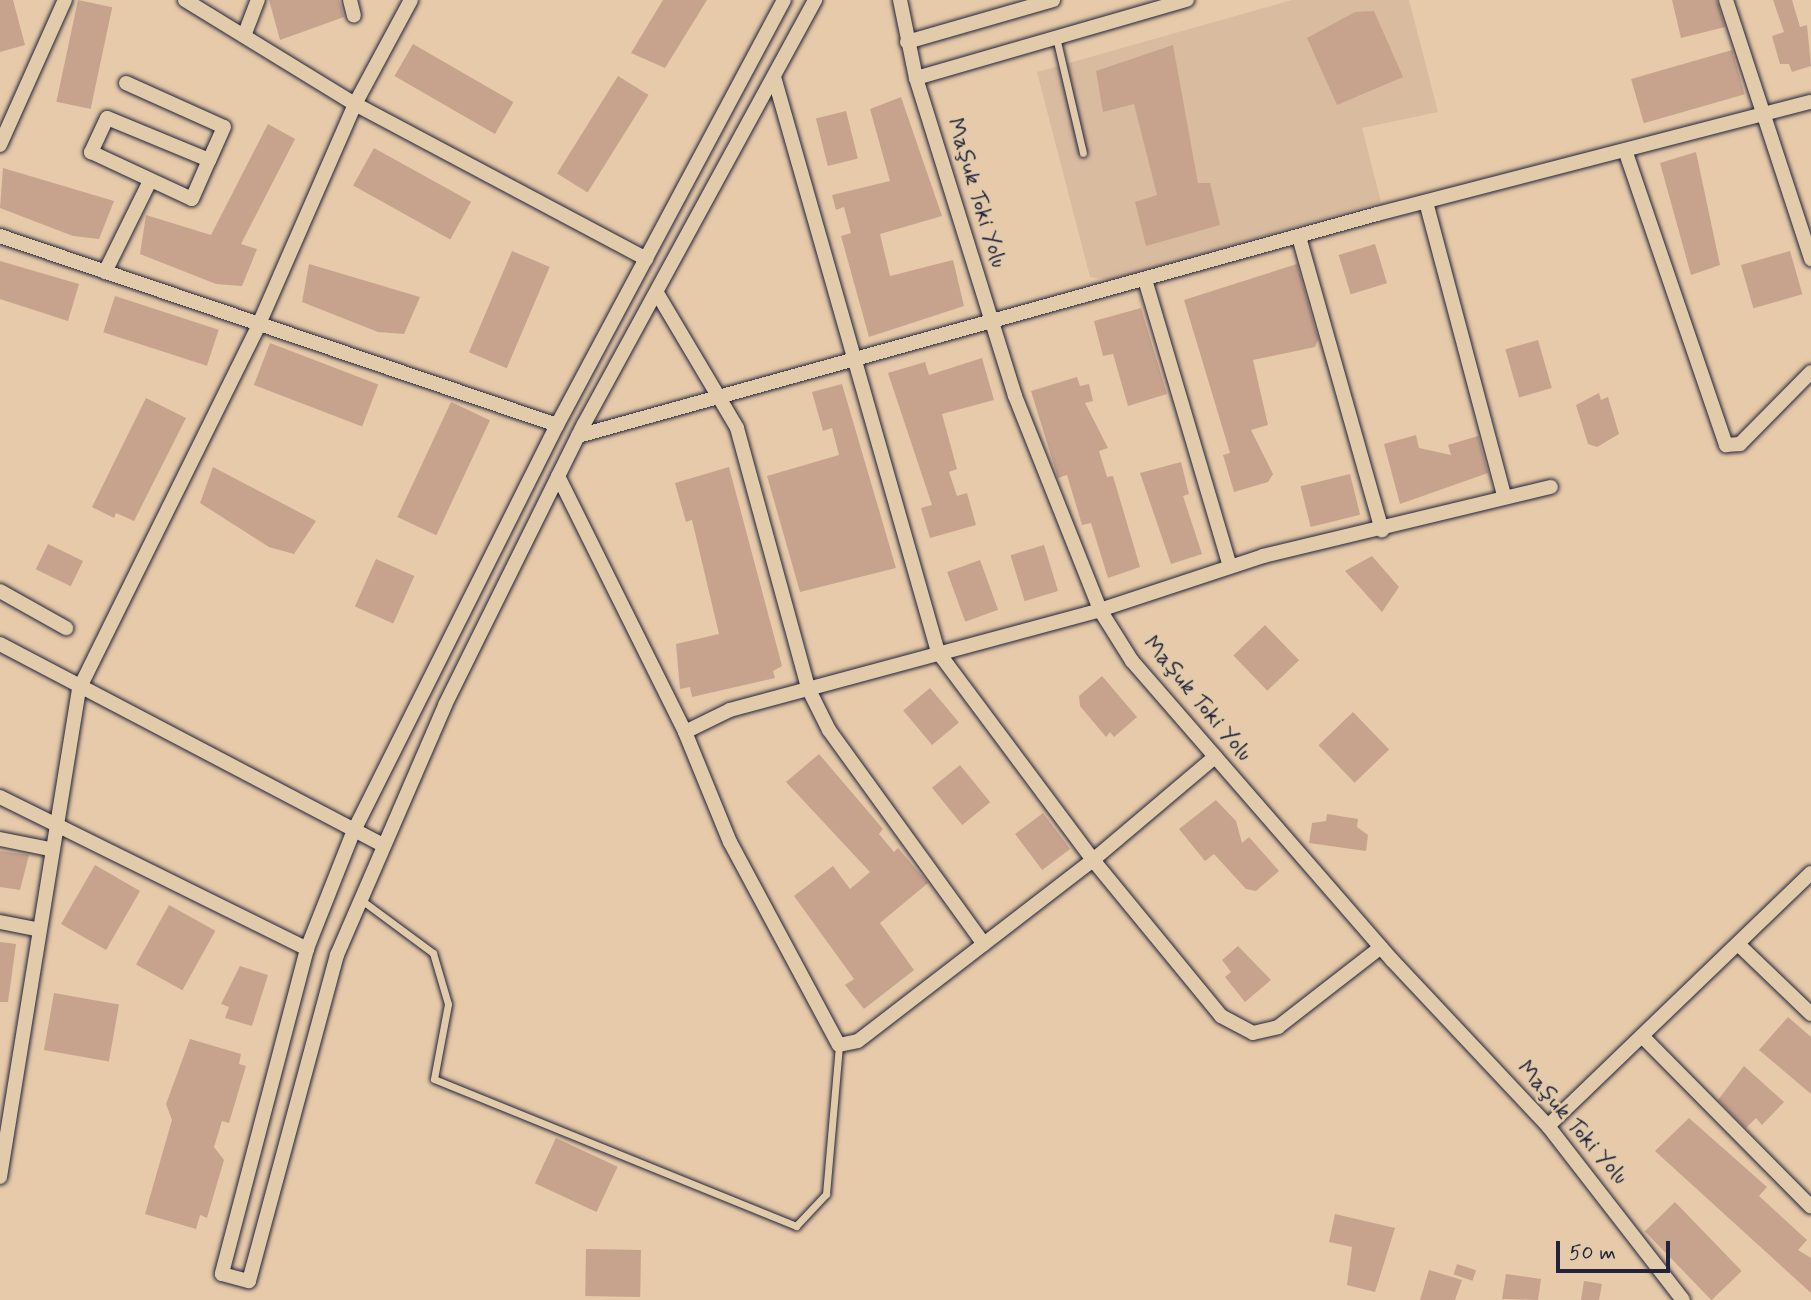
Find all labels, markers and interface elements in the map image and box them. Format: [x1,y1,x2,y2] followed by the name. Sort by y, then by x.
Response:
[940,114,1012,272] street label: Maşuk Toki Yolu
[1136,630,1258,768] street label: Maşuk Toki Yolu
[1510,1055,1634,1191] street label: Maşuk Toki Yolu
[1559,1226,1673,1270] scale bar
[1569,1239,1616,1267] text: 50 m

